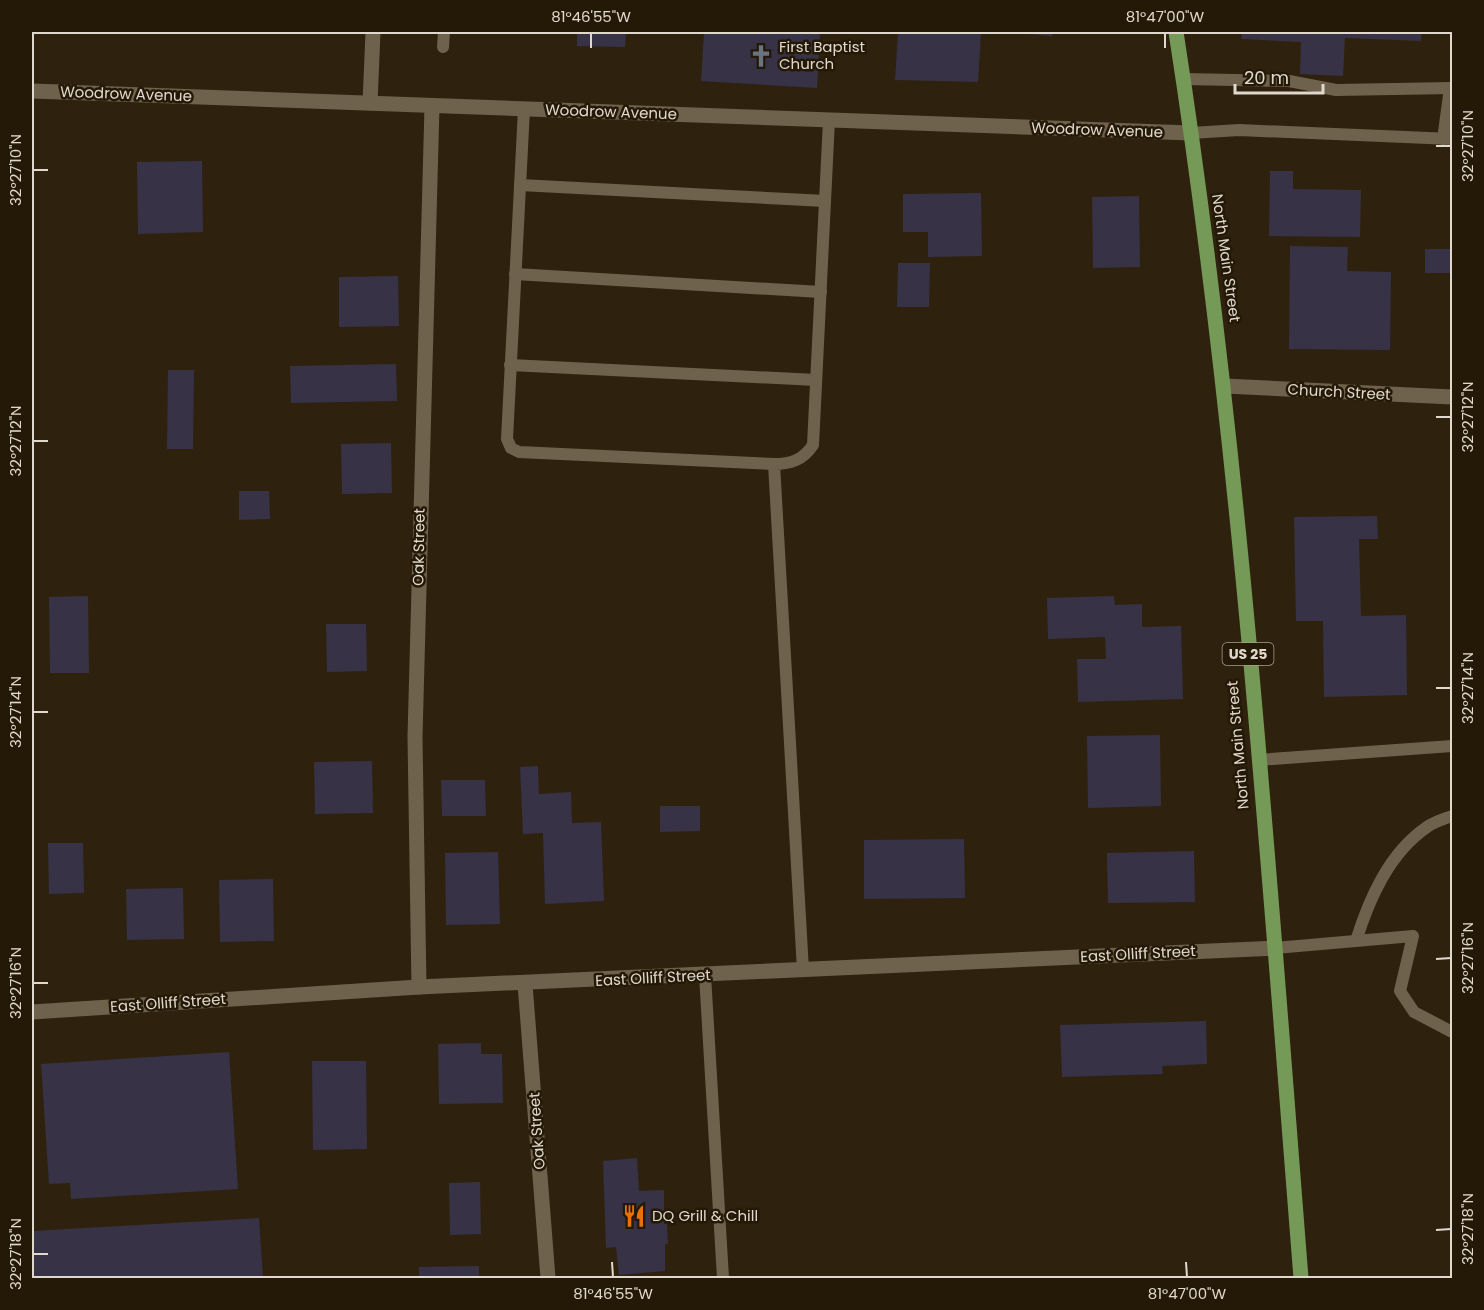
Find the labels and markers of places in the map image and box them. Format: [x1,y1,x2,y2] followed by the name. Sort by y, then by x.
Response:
[779,36,865,74] place label: First Baptist Church
[748,43,774,69] church icon: First Baptist Church
[621,1203,647,1229] restaurant icon: DQ Grill & Chill
[652,1205,758,1226] place label: DQ Grill & Chill

